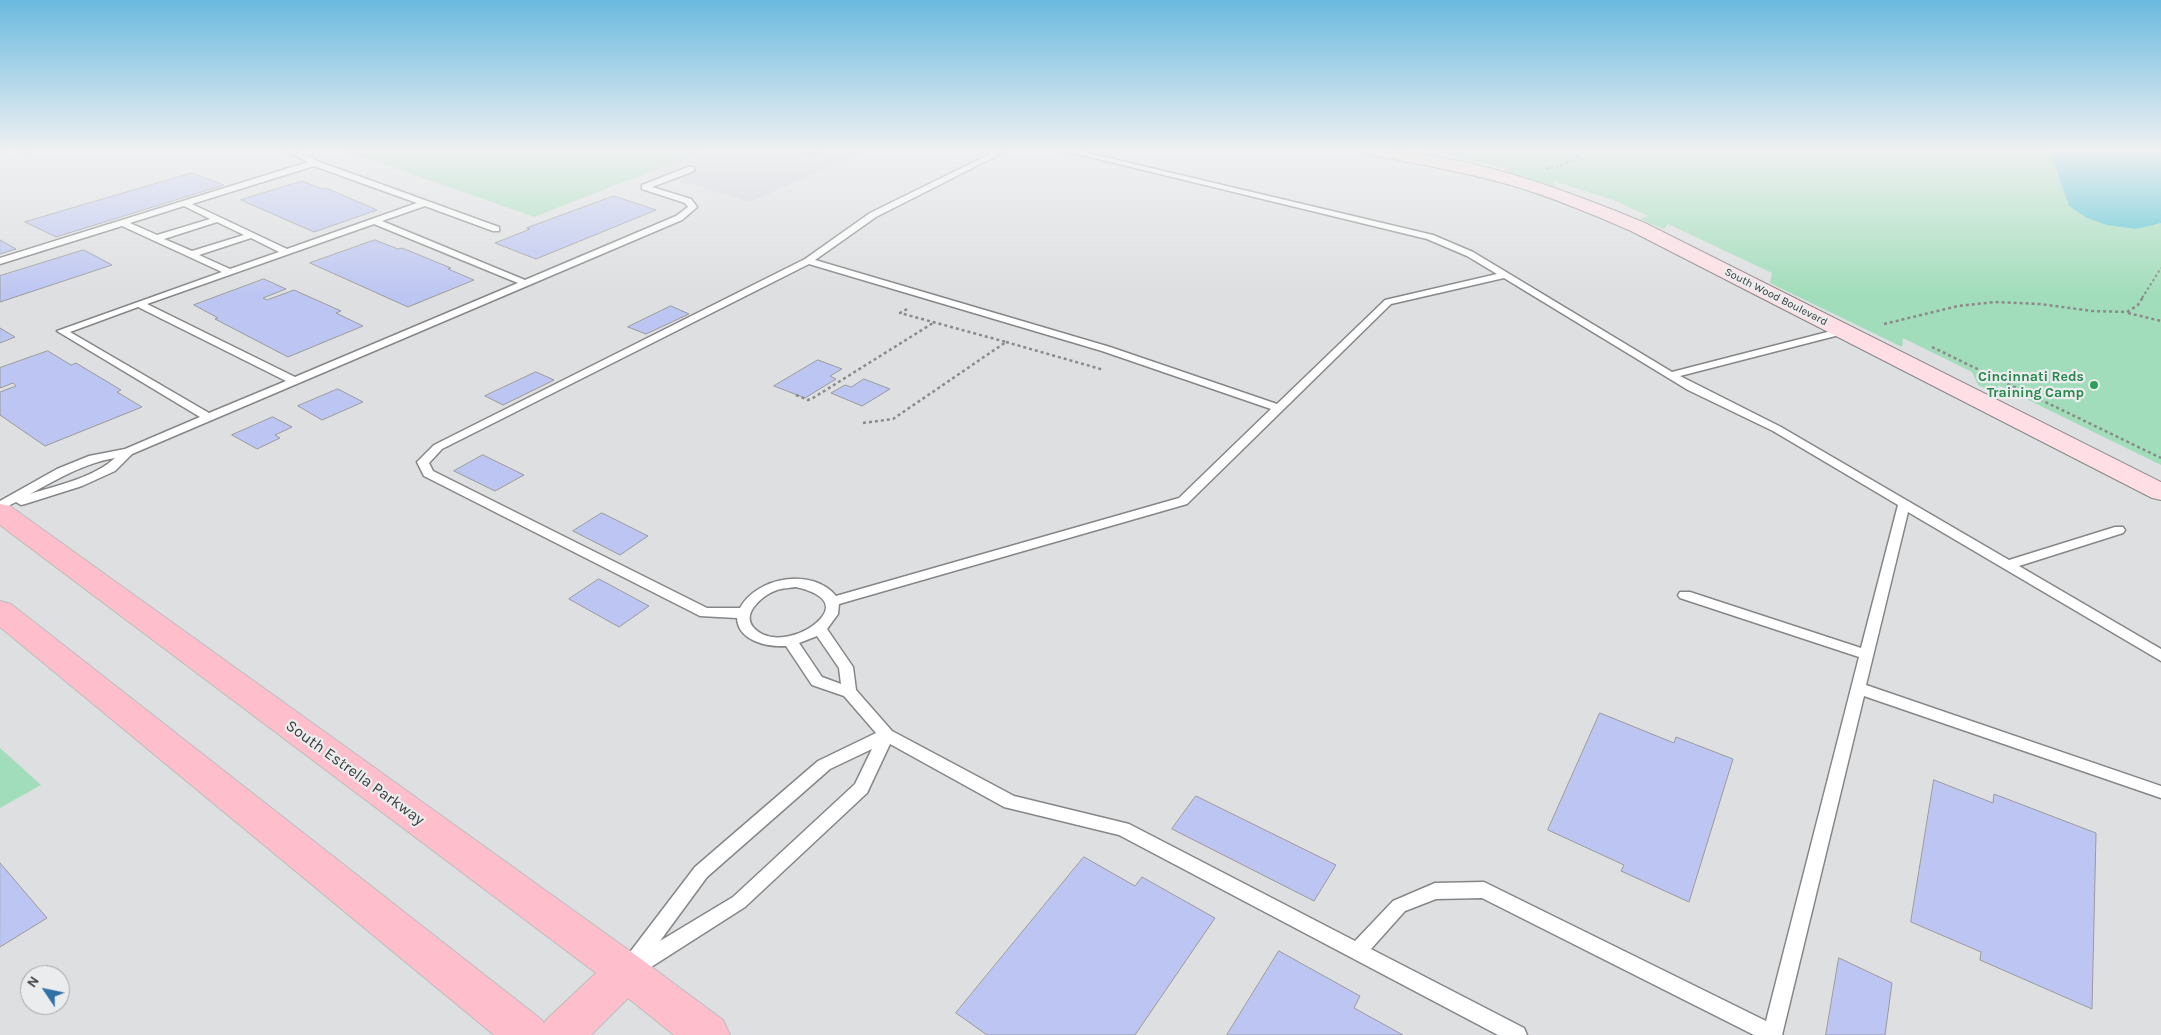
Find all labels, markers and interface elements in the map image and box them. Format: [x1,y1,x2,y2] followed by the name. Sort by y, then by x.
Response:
[1722,265,1830,329] street label: South Wood Boulevard
[1978,369,2084,402] place label: Cincinnati Reds Training Camp
[2088,379,2100,391] marker: Cincinnati Reds Training Camp
[282,716,428,830] street label: South Estrella Parkway
[20,965,70,1015] north arrow
[23,973,43,991] text: N

